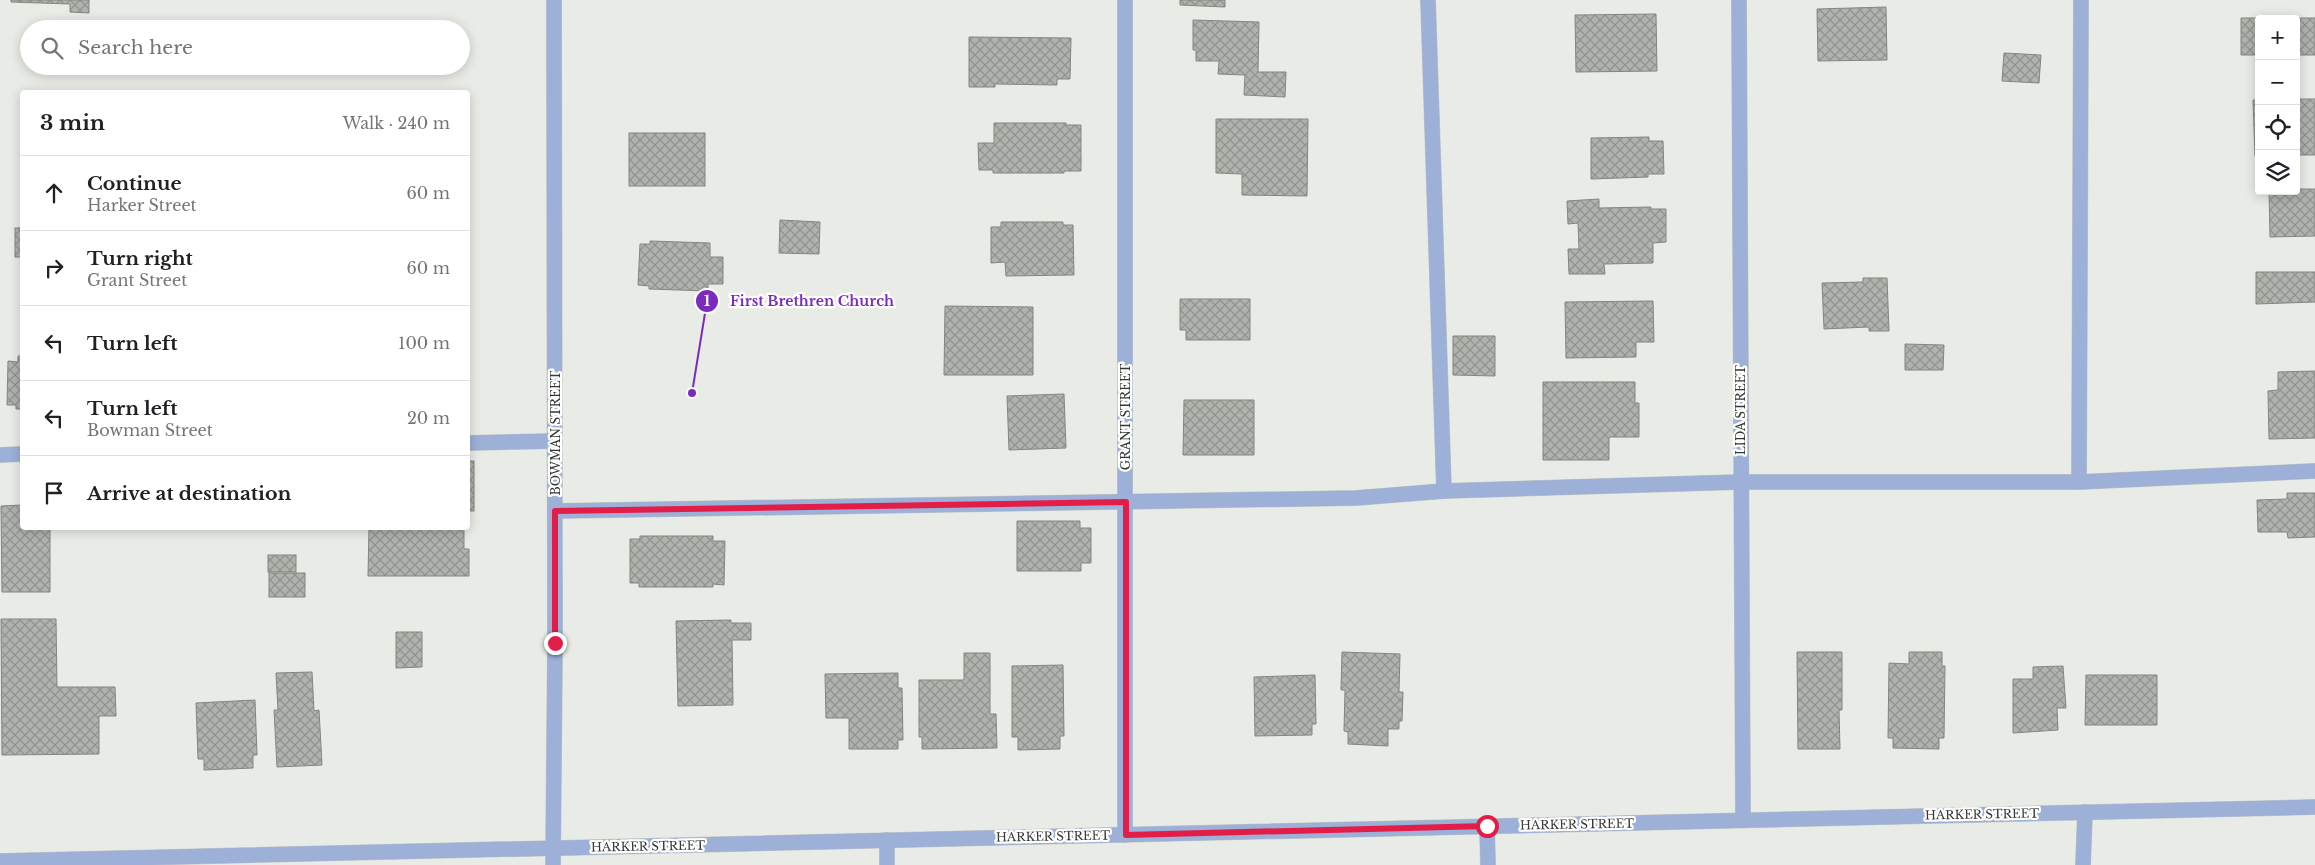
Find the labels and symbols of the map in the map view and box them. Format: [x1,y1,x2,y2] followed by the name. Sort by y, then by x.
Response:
[695,287,904,316] callout: First Brethren Church
[704,291,711,310] text: 1
[730,292,894,310] text: First Brethren Church
[1118,363,1133,470] street label: GRANT STREET
[1733,365,1748,455] street label: LIDA STREET
[548,370,563,495] street label: BOWMAN STREET
[544,632,567,655] route end
[1925,805,2040,822] street label: HARKER STREET
[1476,815,1499,838] route start
[1520,815,1635,832] street label: HARKER STREET
[996,827,1111,844] street label: HARKER STREET
[591,837,706,854] street label: HARKER STREET

